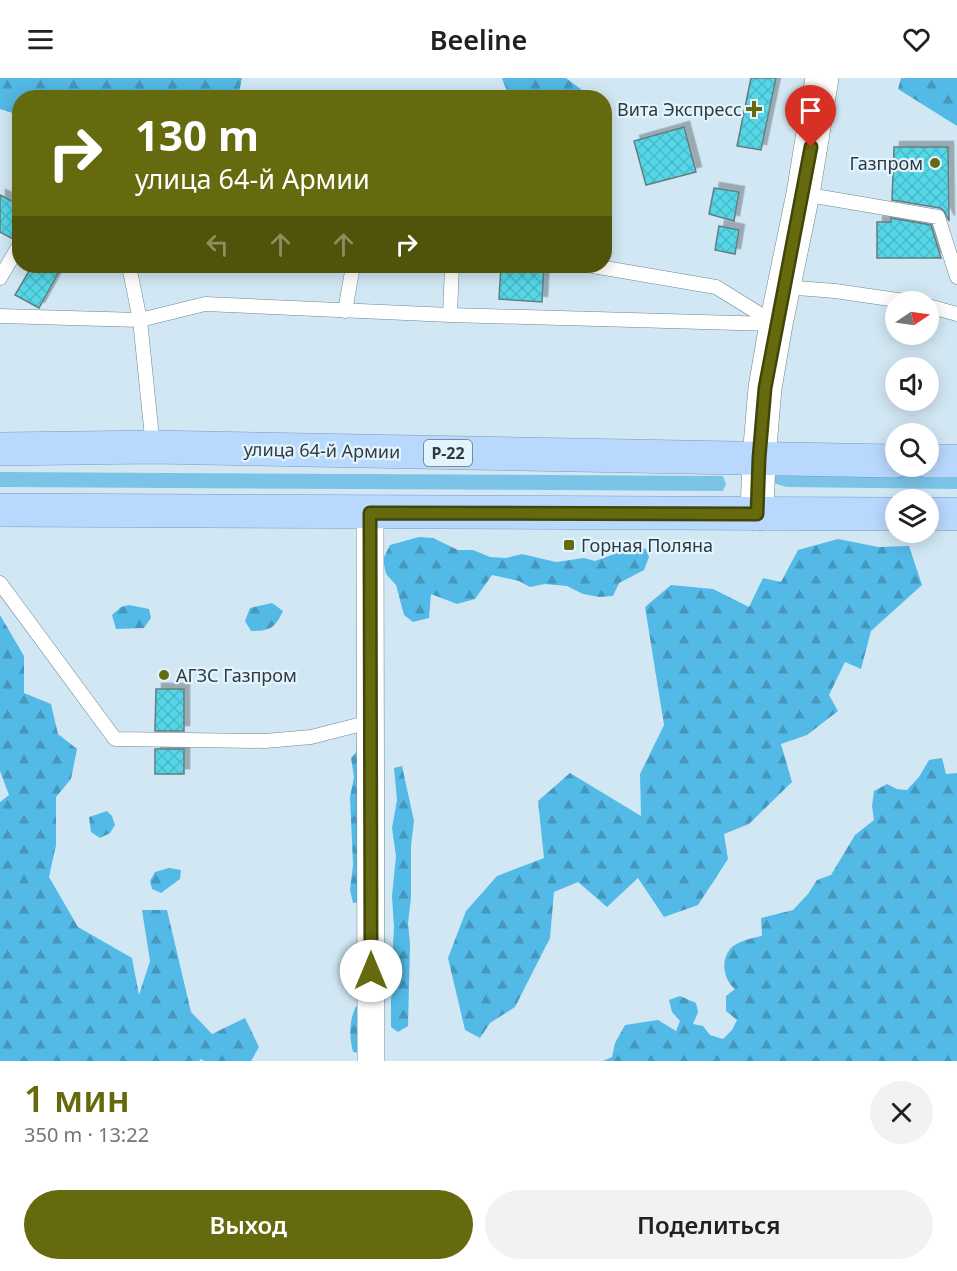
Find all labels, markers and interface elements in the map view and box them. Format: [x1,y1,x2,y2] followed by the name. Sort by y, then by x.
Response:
[430,21,527,58] text: Beeline
[24,23,57,56] icon: menu
[900,23,933,56] icon: heart
[785,85,836,147] pin
[794,94,827,127] icon: arrive
[617,97,742,121] place label: Вита Экспресс
[747,102,761,116] marker: Вита Экспресс
[135,106,259,163] text: 130 m
[36,114,114,192] icon: right
[849,151,923,175] place label: Газпром
[928,156,942,170] marker: Газпром
[135,160,370,197] text: улица 64-й Армии
[201,228,234,261] icon: left
[264,228,297,261] icon: ahead
[327,228,360,261] icon: ahead
[390,228,423,261] icon: right
[885,291,939,345] north arrow
[885,291,939,543] map controls
[885,357,939,411] button: sound
[885,423,939,477] button: search
[244,437,400,463] street label: улица 64-й Армии
[424,440,472,466] road number: Р-22
[885,489,939,543] button: layers
[581,533,713,557] place label: Горная Поляна
[562,538,576,552] marker: Горная Поляна
[176,663,297,687] place label: АГЗС Газпром
[157,668,171,682] marker: АГЗС Газпром
[339,939,403,1003] position arrow
[24,1074,130,1123] text: 1 мин
[870,1081,933,1144] button: close
[24,1121,149,1148] text: 350 m · 13:22
[24,1190,473,1259] button: Выход
[485,1190,933,1259] button: Поделиться

